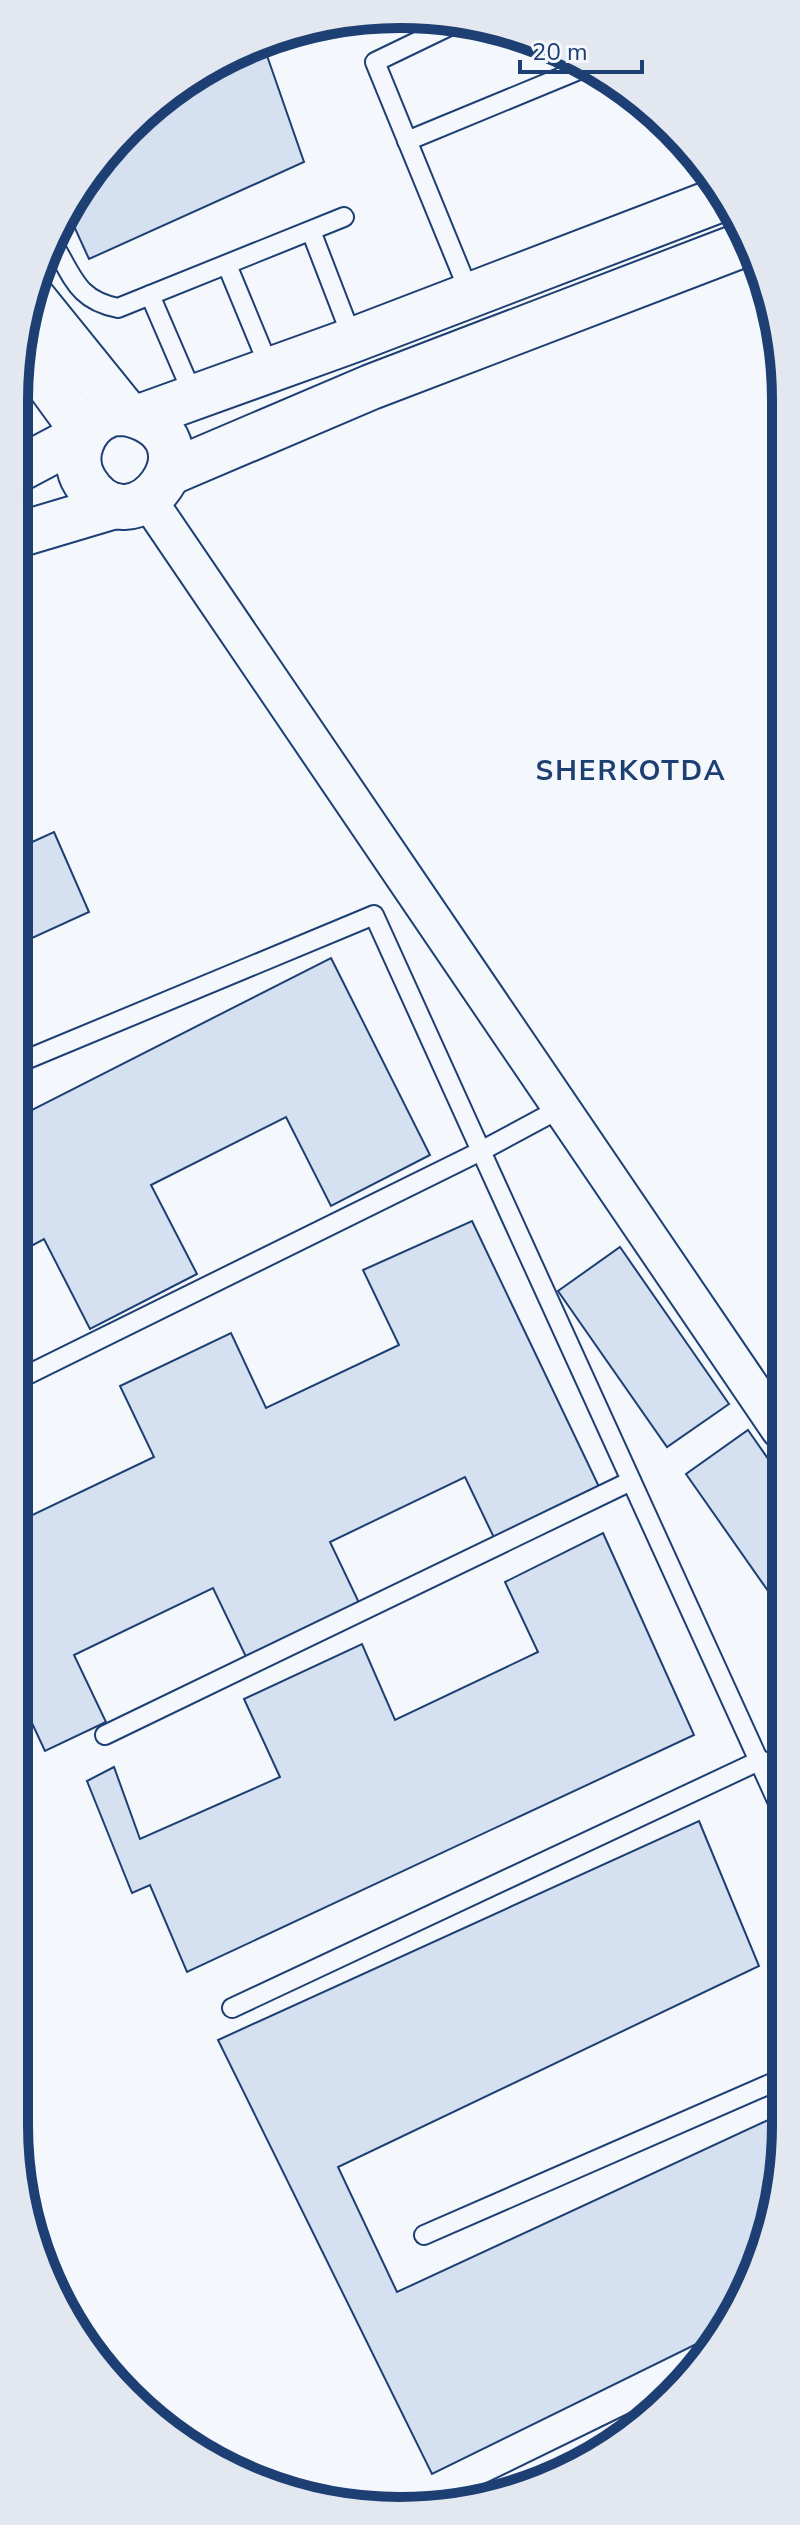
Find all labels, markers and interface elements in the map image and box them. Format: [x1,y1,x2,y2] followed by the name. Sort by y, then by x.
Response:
[520,24,642,74] scale bar
[532,36,588,68] text: 20 m
[536,752,726,790] district label: SHERKOTDA

